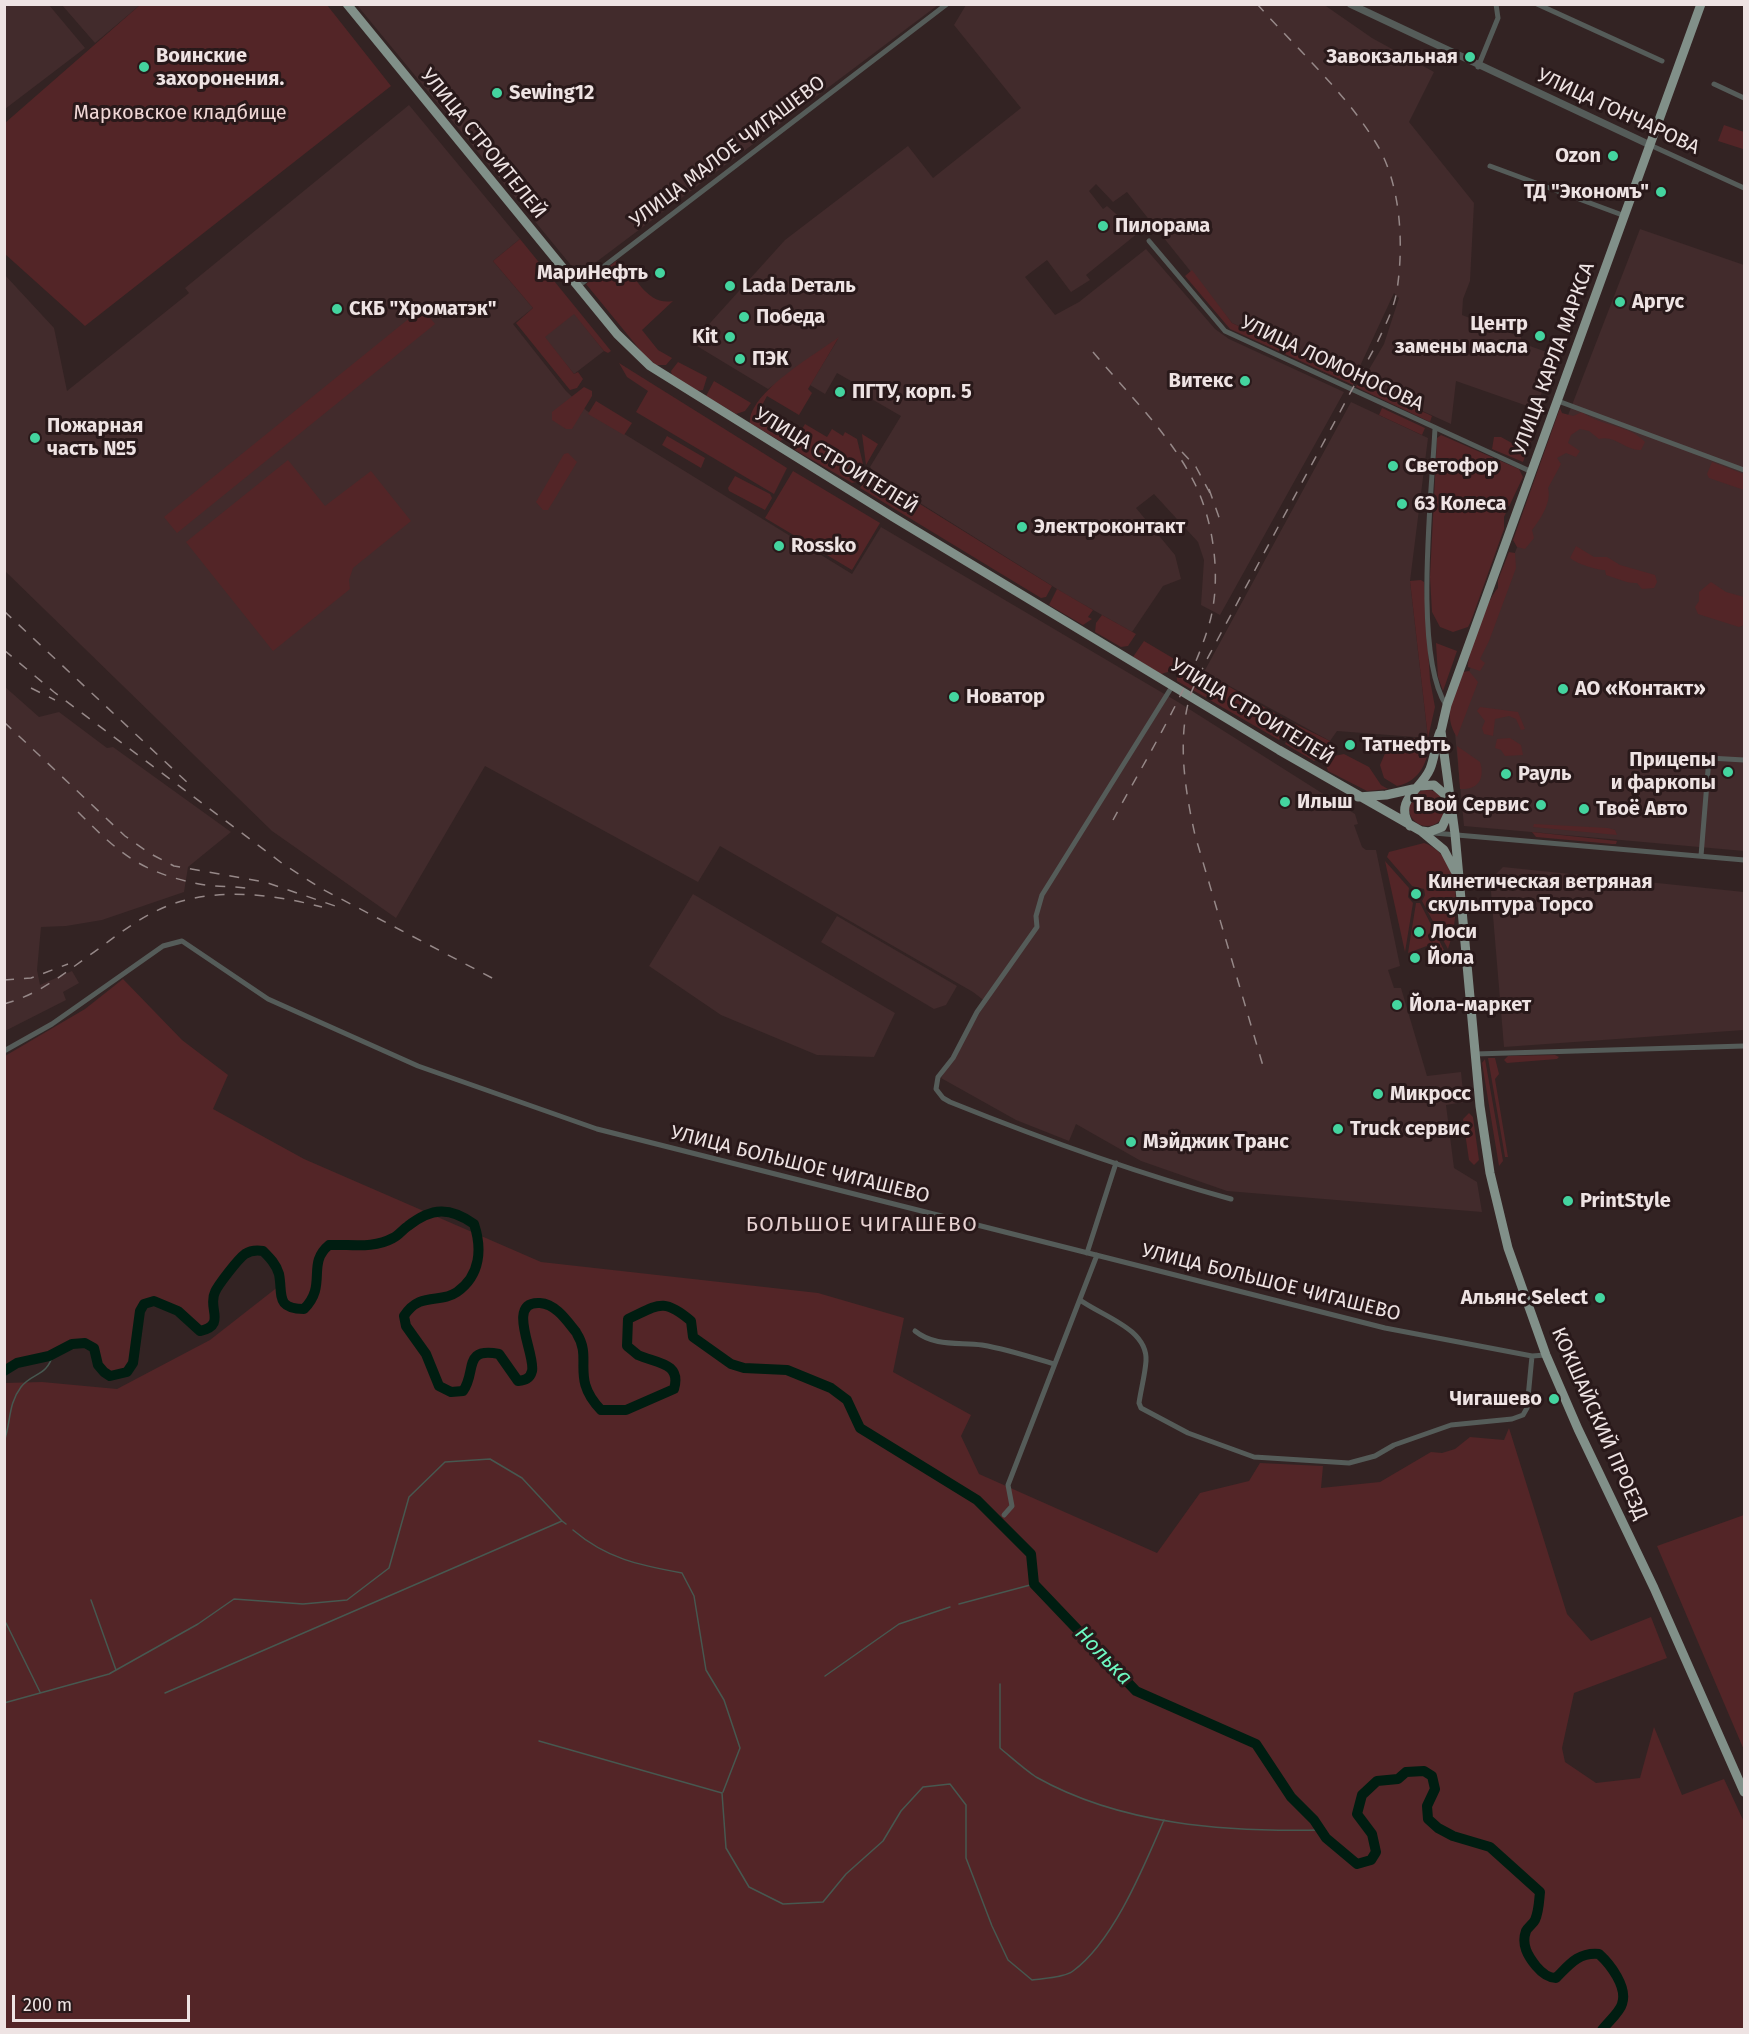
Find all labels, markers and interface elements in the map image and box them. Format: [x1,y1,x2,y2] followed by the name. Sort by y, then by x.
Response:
[156,44,284,91] place label: Воинские захоронения.
[1326,45,1458,69] place label: Завокзальная
[1463,50,1477,64] marker: Завокзальная
[137,60,151,74] marker: Воинские захоронения.
[415,64,551,224] street label: УЛИЦА СТРОИТЕЛЕЙ
[1533,64,1703,160] street label: УЛИЦА ГОНЧАРОВА
[626,71,830,233] street label: УЛИЦА МАЛОЕ ЧИГАШЕВО
[509,81,594,105] place label: Sewing12
[490,86,504,100] marker: Sewing12
[73,101,287,125] park label: Марковское кладбище
[1555,144,1601,168] place label: Ozon
[1606,149,1620,163] marker: Ozon
[1524,180,1649,204] place label: ТД "Экономъ"
[1654,185,1668,199] marker: ТД "Экономъ"
[1115,214,1210,238] place label: Пилорама
[1096,219,1110,233] marker: Пилорама
[1508,259,1600,459] street label: УЛИЦА КАРЛА МАРКСА
[537,261,648,285] place label: МариНефть
[653,266,667,280] marker: МариНефть
[742,274,856,298] place label: Lada Dеталь
[723,279,737,293] marker: Lada Dеталь
[1632,290,1684,314] place label: Аргус
[1613,295,1627,309] marker: Аргус
[349,297,497,321] place label: СКБ "Хроматэк"
[330,302,344,316] marker: СКБ "Хроматэк"
[756,305,825,329] place label: Победа
[737,310,751,324] marker: Победа
[1237,311,1427,417] street label: УЛИЦА ЛОМОНОСОВА
[1395,312,1528,359] place label: Центр замены масла
[692,325,718,349] place label: Kit
[1533,329,1547,343] marker: Центр замены масла
[723,330,737,344] marker: Kit
[752,347,789,371] place label: ПЭК
[733,352,747,366] marker: ПЭК
[1169,369,1233,393] place label: Витекс
[1238,374,1252,388] marker: Витекс
[852,380,972,404] place label: ПГТУ, корп. 5
[833,385,847,399] marker: ПГТУ, корп. 5
[750,403,922,519] street label: УЛИЦА СТРОИТЕЛЕЙ
[47,414,143,461] place label: Пожарная часть №5
[28,431,42,445] marker: Пожарная часть №5
[1405,454,1499,478] place label: Светофор
[1386,459,1400,473] marker: Светофор
[1414,492,1507,516] place label: 63 Колеса
[1395,497,1409,511] marker: 63 Колеса
[1034,515,1185,539] place label: Электроконтакт
[1015,520,1029,534] marker: Электроконтакт
[791,534,856,558] place label: Rossko
[772,539,786,553] marker: Rossko
[1166,654,1338,770] street label: УЛИЦА СТРОИТЕЛЕЙ
[1575,677,1706,701] place label: АО «Контакт»
[1556,682,1570,696] marker: АО «Контакт»
[966,685,1045,709] place label: Новатор
[947,690,961,704] marker: Новатор
[1362,733,1451,757] place label: Татнефть
[1343,738,1357,752] marker: Татнефть
[1611,748,1716,795] place label: Прицепы и фаркопы
[1518,762,1571,786] place label: Рауль
[1721,765,1735,779] marker: Прицепы и фаркопы
[1499,767,1513,781] marker: Рауль
[1297,790,1353,814] place label: Илыш
[1413,793,1529,817] place label: Твой Сервис
[1278,795,1292,809] marker: Илыш
[1596,797,1688,821] place label: Твоё Авто
[1534,798,1548,812] marker: Твой Сервис
[1577,802,1591,816] marker: Твоё Авто
[1428,870,1653,917] place label: Кинетическая ветряная скульптура Торсо
[1409,887,1423,901] marker: Кинетическая ветряная скульптура Торсо
[1431,920,1477,944] place label: Лоси
[1412,925,1426,939] marker: Лоси
[1427,946,1474,970] place label: Йола
[1408,951,1422,965] marker: Йола
[1409,993,1531,1017] place label: Йола-маркет
[1390,998,1404,1012] marker: Йола-маркет
[1390,1082,1471,1106] place label: Микросс
[1371,1087,1385,1101] marker: Микросс
[1350,1117,1470,1141] place label: Truck сервис
[668,1121,932,1209] street label: УЛИЦА БОЛЬШОЕ ЧИГАШЕВО
[1331,1122,1345,1136] marker: Truck сервис
[1143,1130,1289,1154] place label: Мэйджик Транс
[1124,1135,1138,1149] marker: Мэйджик Транс
[1580,1189,1671,1213] place label: PrintStyle
[1561,1194,1575,1208] marker: PrintStyle
[746,1212,978,1238] district label: БОЛЬШОЕ ЧИГАШЕВО
[1139,1239,1403,1327] street label: УЛИЦА БОЛЬШОЕ ЧИГАШЕВО
[1461,1286,1588,1310] place label: Альянс Select
[1593,1291,1607,1305] marker: Альянс Select
[1546,1324,1652,1524] street label: КОКШАЙСКИЙ ПРОЕЗД
[1450,1387,1542,1411] place label: Чигашево
[1547,1392,1561,1406] marker: Чигашево
[1069,1621,1137,1691] water label: Нолька
[15,1983,194,2021] scale bar
[23,1994,72,2016] text: 200 m

